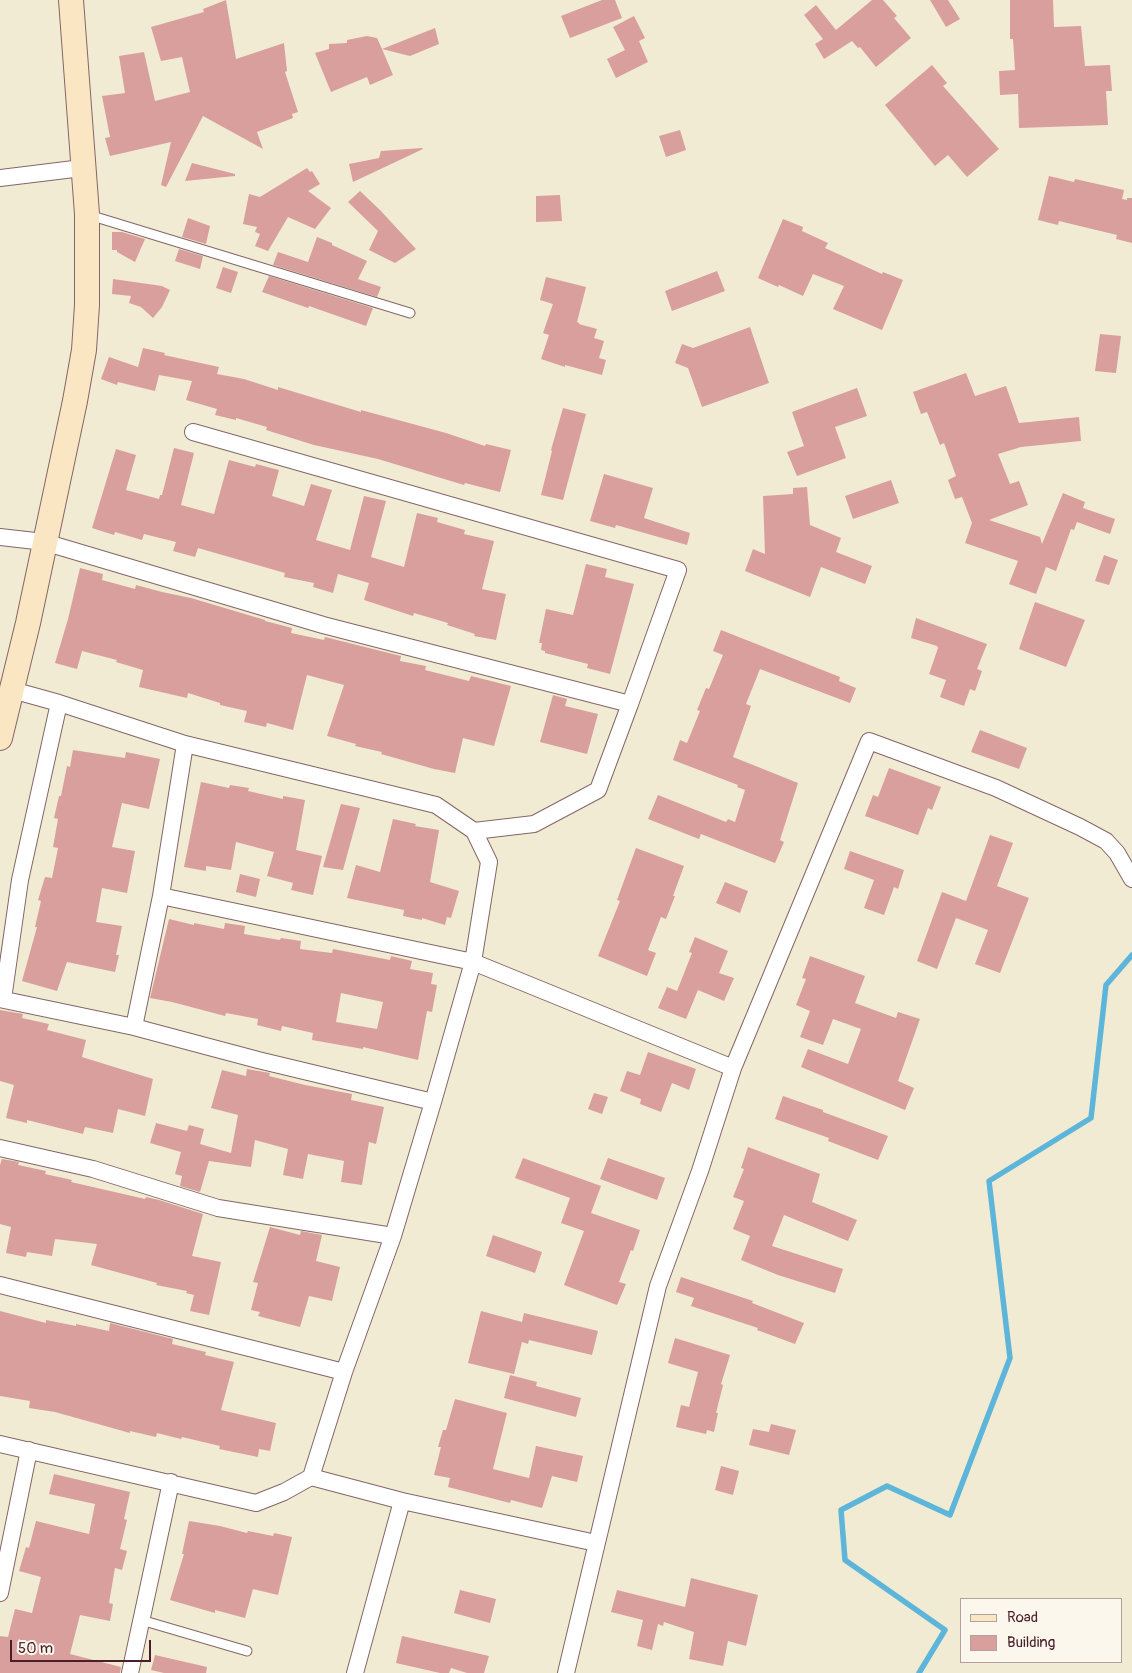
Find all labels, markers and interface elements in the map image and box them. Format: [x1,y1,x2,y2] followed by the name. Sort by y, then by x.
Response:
[960,1598,1122,1663] legend
[1007,1608,1038,1627] text: Road
[12,1630,154,1662] scale bar
[1007,1633,1055,1652] text: Building
[18,1639,53,1658] text: 50 m

